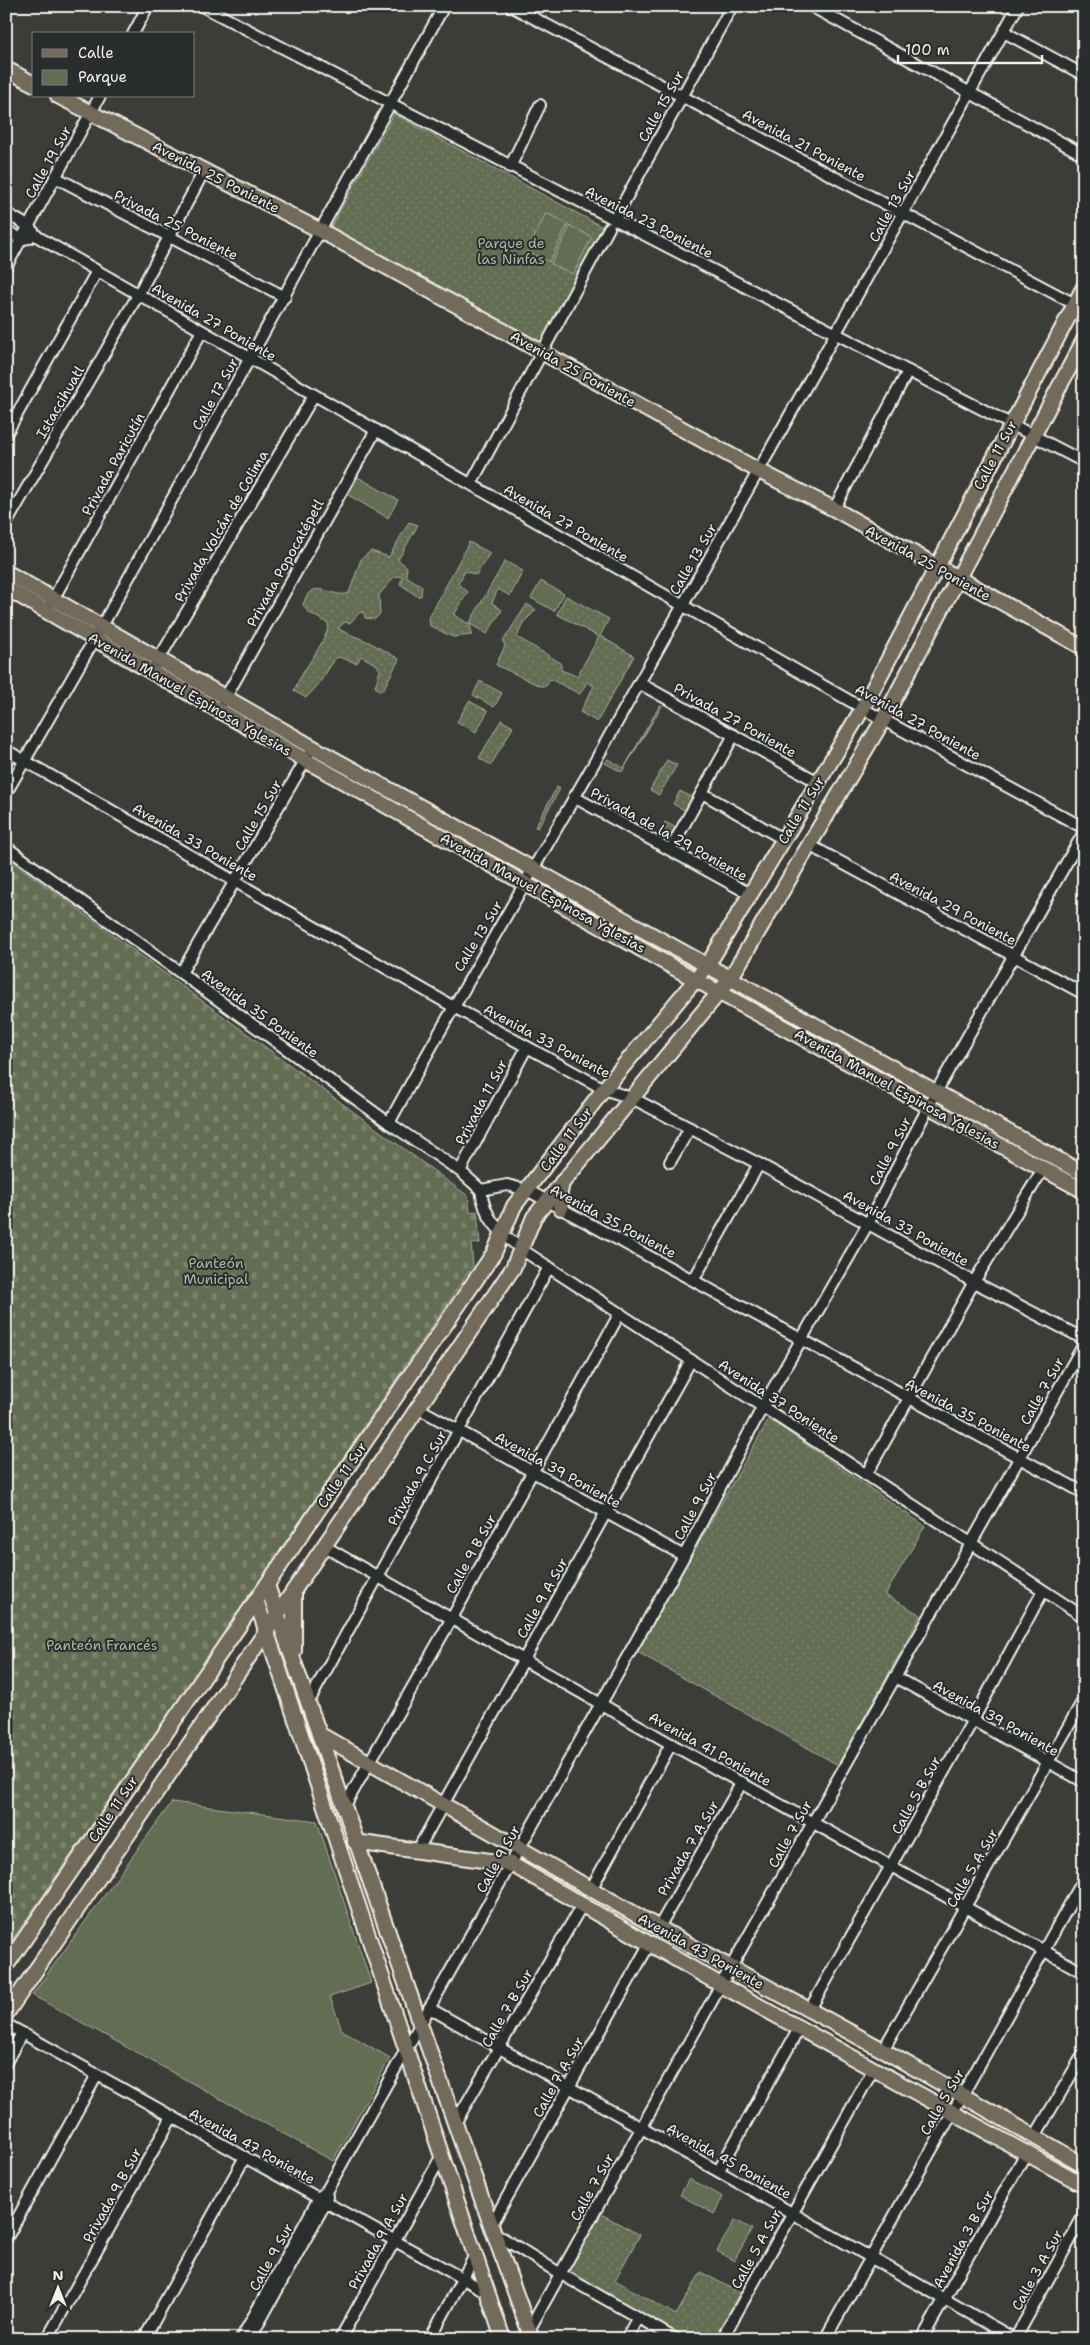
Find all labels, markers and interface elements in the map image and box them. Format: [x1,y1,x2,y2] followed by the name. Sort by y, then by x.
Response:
[32,32,195,98] legend
[898,32,1041,64] scale bar
[905,40,950,60] text: 100 m
[78,43,114,63] text: Calle
[78,67,127,87] text: Parque
[634,67,688,145] street label: Calle 15 Sur
[739,105,869,185] street label: Avenida 21 Poniente
[21,122,75,201] street label: Calle 19 Sur
[149,137,283,217] street label: Avenida 25 Poniente
[865,166,919,245] street label: Calle 13 Sur
[582,182,716,262] street label: Avenida 23 Poniente
[111,186,241,264] street label: Privada 25 Poniente
[477,234,545,268] park label: Parque de las Ninfas
[148,279,280,365] street label: Avenida 27 Poniente
[507,327,639,411] street label: Avenida 25 Poniente
[188,354,242,433] street label: Calle 17 Sur
[32,362,88,442] street label: Istaccihuatl
[77,409,149,519] street label: Privada Paricutín
[969,417,1021,493] street label: Calle 11 Sur
[170,447,272,605] street label: Privada Volcán de Colima
[500,480,632,566] street label: Avenida 27 Poniente
[242,495,328,630] street label: Privada Popocatépetl
[665,520,721,598] street label: Calle 13 Sur
[862,521,994,605] street label: Avenida 25 Poniente
[85,628,295,760] street label: Avenida Manuel Espinosa Yglesias
[670,679,800,761] street label: Privada 27 Poniente
[852,680,984,764] street label: Avenida 27 Poniente
[774,772,828,847] street label: Calle 11 Sur
[230,776,286,854] street label: Calle 15 Sur
[587,783,751,885] street label: Privada de la 29 Poniente
[129,799,261,885] street label: Avenida 33 Poniente
[437,829,649,957] street label: Avenida Manuel Espinosa Yglesias
[886,867,1020,949] street label: Avenida 29 Poniente
[450,897,506,975] street label: Calle 13 Sur
[198,964,322,1062] street label: Avenida 35 Poniente
[480,1000,614,1082] street label: Avenida 33 Poniente
[791,1025,1003,1153] street label: Avenida Manuel Espinosa Yglesias
[451,1056,511,1148] street label: Privada 11 Sur
[536,1103,596,1175] street label: Calle 11 Sur
[865,1113,915,1188] street label: Calle 9 Sur
[547,1180,679,1262] street label: Avenida 35 Poniente
[840,1186,972,1270] street label: Avenida 33 Poniente
[184,1254,249,1288] park label: Panteón Municipal
[1016,1354,1068,1428] street label: Calle 7 Sur
[715,1355,843,1447] street label: Avenida 37 Poniente
[902,1374,1034,1456] street label: Avenida 35 Poniente
[383,1427,451,1529] street label: Privada 9 C Sur
[492,1428,624,1512] street label: Avenida 39 Poniente
[313,1438,371,1512] street label: Calle 11 Sur
[670,1468,721,1543] street label: Calle 9 Sur
[442,1511,500,1597] street label: Calle 9 B Sur
[512,1554,572,1642] street label: Calle 9 A Sur
[46,1636,158,1654] park label: Panteón Francés
[930,1676,1062,1760] street label: Avenida 39 Poniente
[646,1708,775,1790] street label: Avenida 41 Poniente
[887,1752,945,1837] street label: Calle 5 B Sur
[84,1772,142,1846] street label: Calle 11 Sur
[653,1797,723,1899] street label: Privada 7 A Sur
[764,1797,816,1871] street label: Calle 7 Sur
[472,1822,524,1896] street label: Calle 9 Sur
[942,1825,1002,1911] street label: Calle 5 A Sur
[635,1909,767,1993] street label: Avenida 43 Poniente
[477,1965,537,2050] street label: Calle 7 B Sur
[528,2033,588,2121] street label: Calle 7 A Sur
[916,2065,968,2138] street label: Calle 5 Sur
[186,2104,318,2188] street label: Avenida 47 Poniente
[663,2119,795,2203] street label: Avenida 45 Poniente
[78,2144,146,2246] street label: Privada 9 B Sur
[566,2150,618,2224] street label: Calle 7 Sur
[929,2187,998,2291] street label: Avenida 3 B Sur
[344,2189,412,2292] street label: Privada 9 A Sur
[727,2206,785,2292] street label: Calle 5 A Sur
[245,2220,297,2294] street label: Calle 9 Sur
[1007,2226,1067,2314] street label: Calle 3 A Sur
[32,2262,82,2312] north arrow
[52,2266,64,2284] text: N

